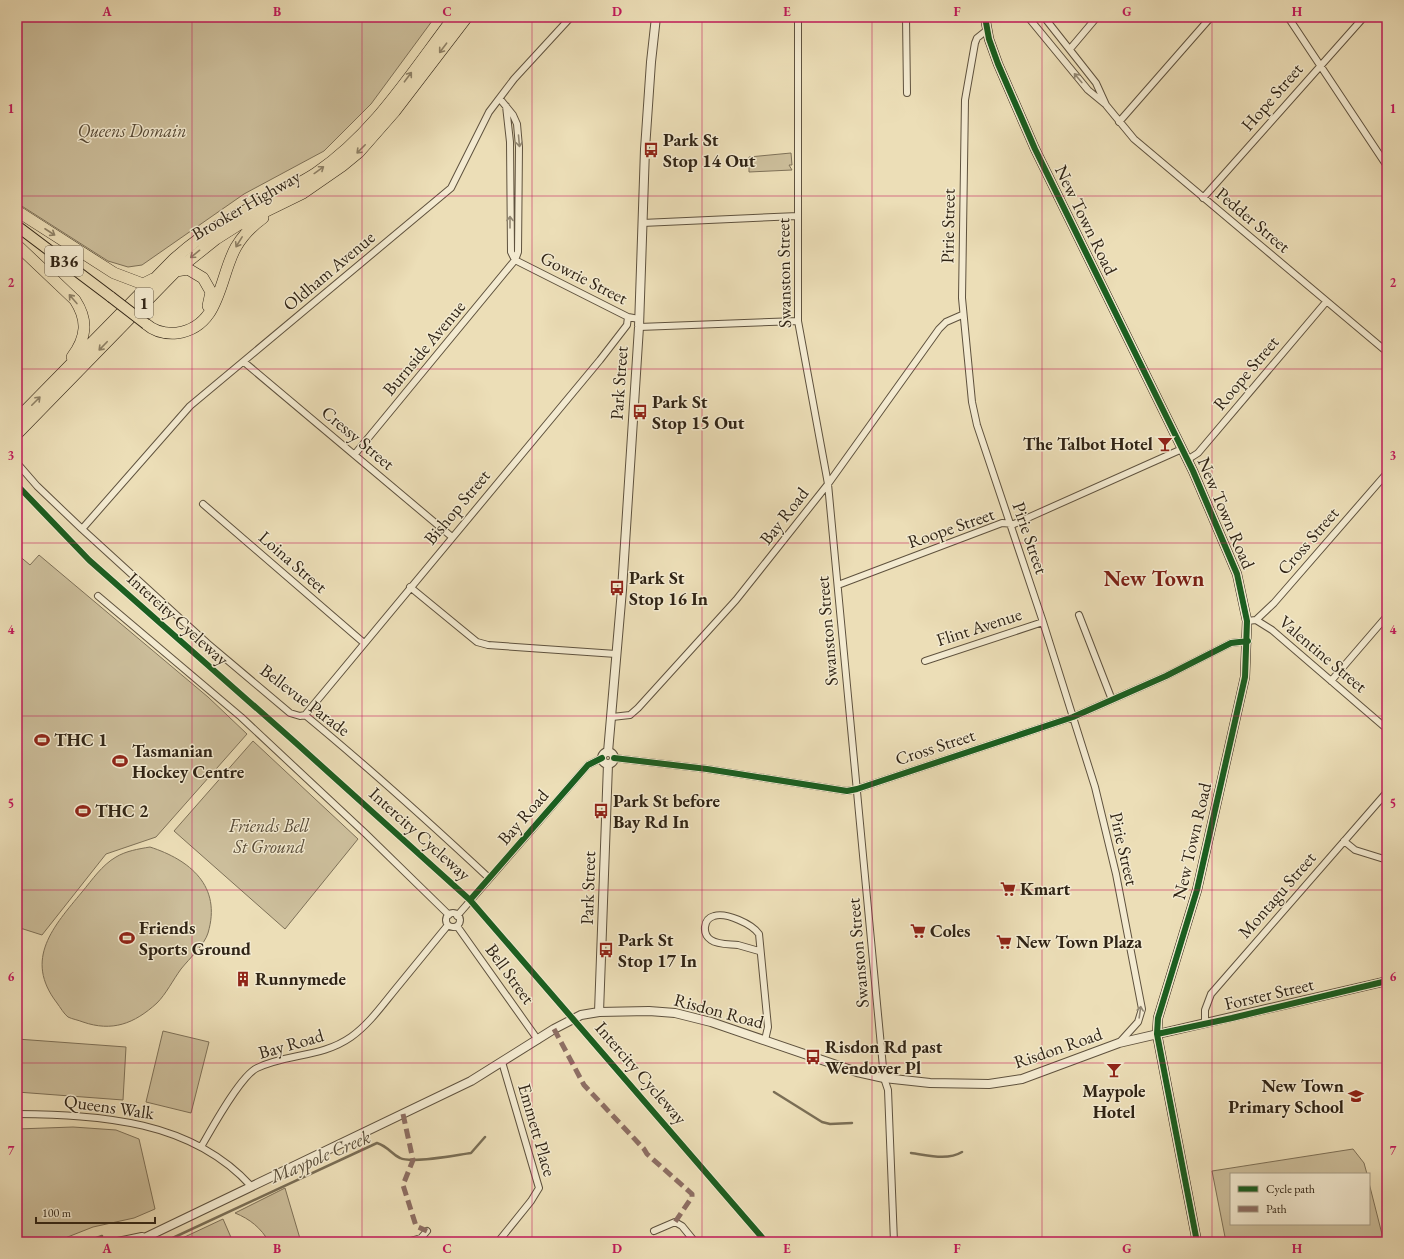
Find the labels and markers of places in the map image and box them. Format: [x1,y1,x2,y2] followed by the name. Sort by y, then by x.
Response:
[663,128,756,172] place label: Park St Stop 14 Out
[642,141,660,159] bus stop icon: Park St Stop 14 Out
[652,390,745,434] place label: Park St Stop 15 Out
[631,403,649,421] bus stop icon: Park St Stop 15 Out
[1023,432,1153,455] place label: The Talbot Hotel
[1156,435,1174,453] bar icon: The Talbot Hotel
[629,566,708,610] place label: Park St Stop 16 In
[608,579,626,597] bus stop icon: Park St Stop 16 In
[54,728,107,751] place label: THC 1
[33,731,51,749] sports icon: THC 1
[132,739,245,783] place label: Tasmanian Hockey Centre
[111,752,129,770] sports icon: Tasmanian Hockey Centre
[613,789,720,833] place label: Park St before Bay Rd In
[95,799,149,822] place label: THC 2
[74,802,92,820] sports icon: THC 2
[592,802,610,820] bus stop icon: Park St before Bay Rd In
[1020,877,1071,900] place label: Kmart
[999,880,1017,898] supermarket icon: Kmart
[139,916,251,960] place label: Friends Sports Ground
[930,919,970,942] place label: Coles
[909,922,927,940] supermarket icon: Coles
[618,928,697,972] place label: Park St Stop 17 In
[118,929,136,947] sports icon: Friends Sports Ground
[1016,930,1142,953] place label: New Town Plaza
[995,933,1013,951] supermarket icon: New Town Plaza
[597,941,615,959] bus stop icon: Park St Stop 17 In
[255,967,346,990] place label: Runnymede
[234,970,252,988] building icon: Runnymede
[825,1035,943,1079] place label: Risdon Rd past Wendover Pl
[804,1048,822,1066] bus stop icon: Risdon Rd past Wendover Pl
[1105,1061,1123,1079] bar icon: Maypole Hotel
[1228,1074,1344,1118] place label: New Town Primary School
[1082,1079,1146,1123] place label: Maypole Hotel
[1347,1087,1365,1105] school or university icon: New Town Primary School

